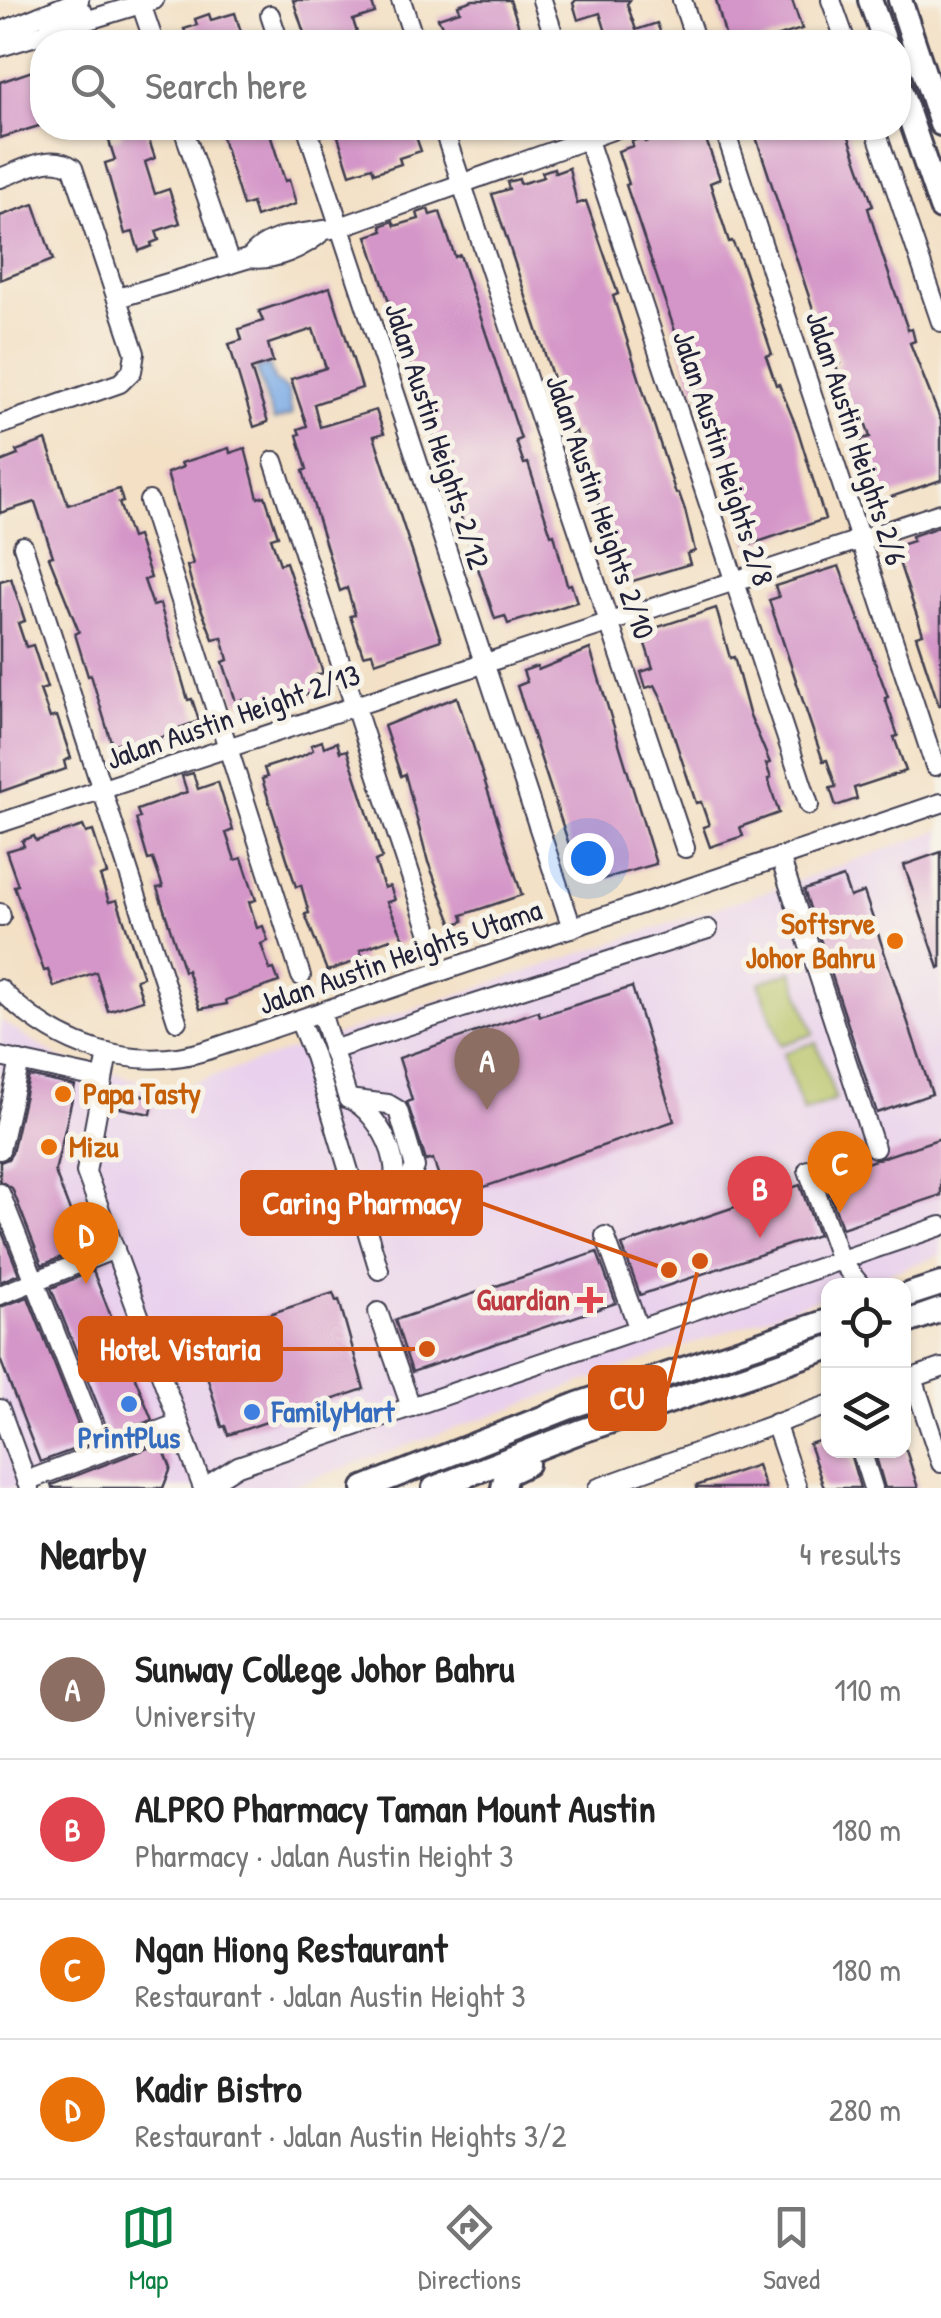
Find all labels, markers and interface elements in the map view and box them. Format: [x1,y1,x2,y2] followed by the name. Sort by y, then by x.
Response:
[30,30,911,140] search box
[65,58,120,113] icon: search
[145,59,307,111] text: Search here
[376,297,500,574] street label: Jalan Austin Heights 2/12
[797,306,917,570] street label: Jalan Austin Heights 2/6
[664,325,784,590] street label: Jalan Austin Heights 2/8
[537,369,665,644] street label: Jalan Austin Heights 2/10
[101,654,365,778] street label: Jalan Austin Height 2/13
[563,833,614,884] your location
[253,889,547,1023] street label: Jalan Austin Heights Utama
[746,903,875,977] place label: Softsrve Johor Bahru
[884,930,906,952] marker: Softsrve Johor Bahru
[454,1028,520,1110] pin: A
[83,1073,201,1114] place label: Papa Tasty
[52,1083,74,1105] marker: Papa Tasty
[69,1126,118,1166] place label: Mizu
[808,1130,872,1213] pin: C
[38,1136,60,1158] marker: Mizu
[728,1156,792,1238] pin: B
[242,1172,481,1234] callout: Caring Pharmacy
[262,1181,462,1225] text: Caring Pharmacy
[54,1202,118,1284] pin: D
[821,1278,911,1458] map controls
[821,1278,911,1368] button: locate
[477,1279,570,1319] place label: Guardian
[579,1289,601,1311] marker: Guardian
[80,1318,281,1380] callout: Hotel Vistaria
[100,1327,261,1370] text: Hotel Vistaria
[590,1367,665,1429] callout: CU
[821,1368,911,1458] button: layers
[609,1376,645,1419] text: CU
[271,1391,396,1432] place label: FamilyMart
[118,1393,140,1415] marker: PrintPlus
[241,1401,263,1423] marker: FamilyMart
[78,1417,181,1457] place label: PrintPlus
[40,1525,147,1582] text: Nearby
[800,1532,901,1575] text: 4 results
[135,1642,515,1694] text: Sunway College Johor Bahru
[65,1668,80,1711] text: A
[834,1668,901,1711] text: 110 m
[135,1694,256,1737] text: University
[135,1782,656,1834] text: ALPRO Pharmacy Taman Mount Austin
[64,1808,81,1851] text: B
[832,1808,901,1851] text: 180 m
[135,1834,513,1877] text: Pharmacy · Jalan Austin Height 3
[135,1922,447,1974] text: Ngan Hiong Restaurant
[64,1948,81,1991] text: C
[832,1948,901,1991] text: 180 m
[135,1974,526,2017] text: Restaurant · Jalan Austin Height 3
[135,2062,302,2114] text: Kadir Bistro
[65,2088,80,2131] text: D
[829,2088,901,2131] text: 280 m
[135,2114,567,2157] text: Restaurant · Jalan Austin Heights 3/2
[121,2200,176,2298] tab: Map
[418,2200,521,2298] tab: Directions
[763,2200,820,2298] tab: Saved

